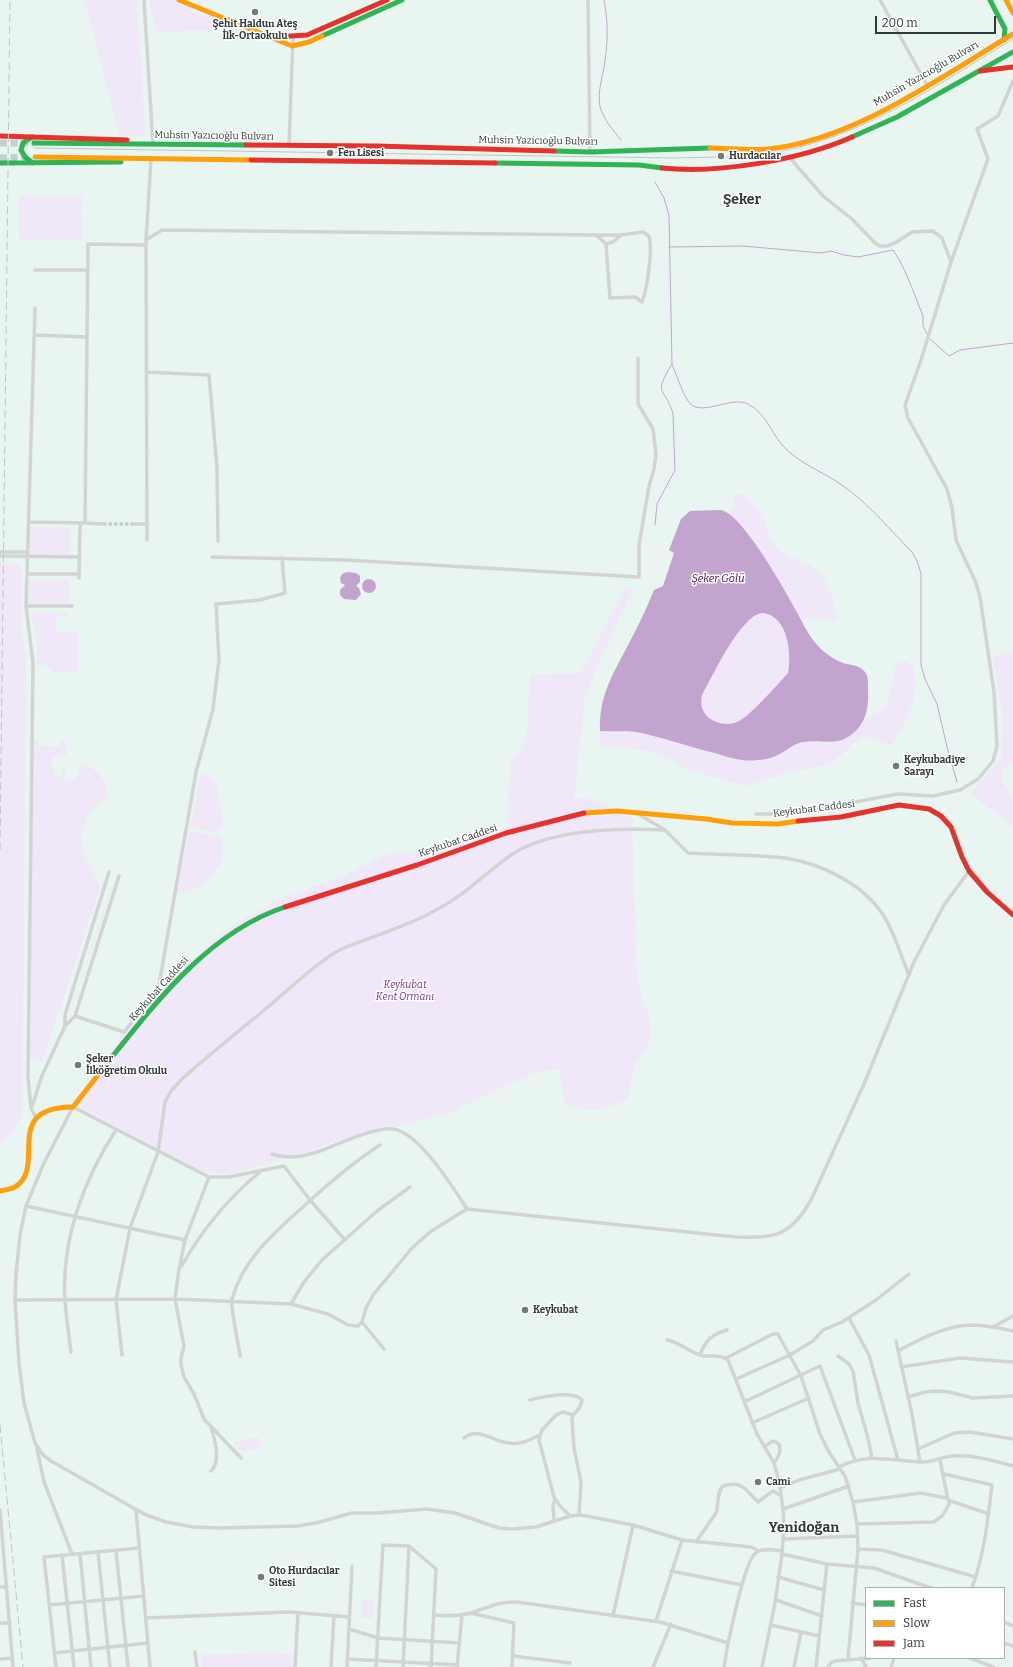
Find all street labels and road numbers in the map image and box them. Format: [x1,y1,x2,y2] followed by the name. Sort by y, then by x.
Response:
[871,39,981,109] street label: Muhsin Yazıcıoğlu Bulvarı
[154,129,274,143] street label: Muhsin Yazıcıoğlu Bulvarı
[478,134,598,148] street label: Muhsin Yazıcıoğlu Bulvarı
[772,798,856,820] street label: Keykubat Caddesi
[417,822,499,860] street label: Keykubat Caddesi
[127,954,191,1024] street label: Keykubat Caddesi

